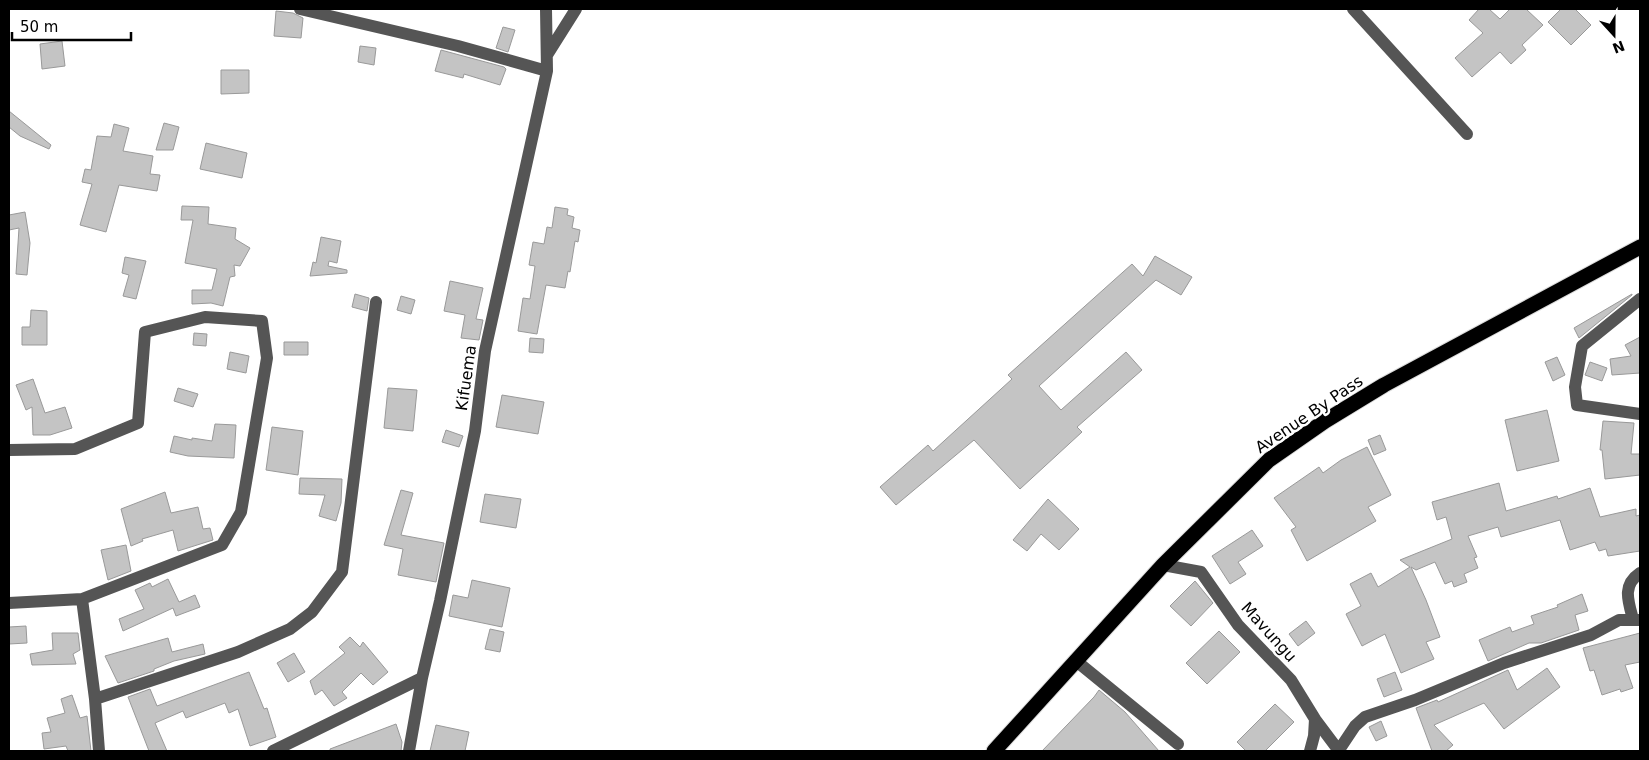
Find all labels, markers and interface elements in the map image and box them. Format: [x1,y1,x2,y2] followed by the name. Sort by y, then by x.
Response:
[12,10,131,42] scale bar
[1589,10,1639,60] north arrow
[20,18,58,36] text: 50 m
[1610,38,1627,57] text: N
[452,344,480,412] street label: Kifuema
[1252,371,1366,457] street label: Avenue By Pass
[1237,598,1301,666] street label: Mavungu

